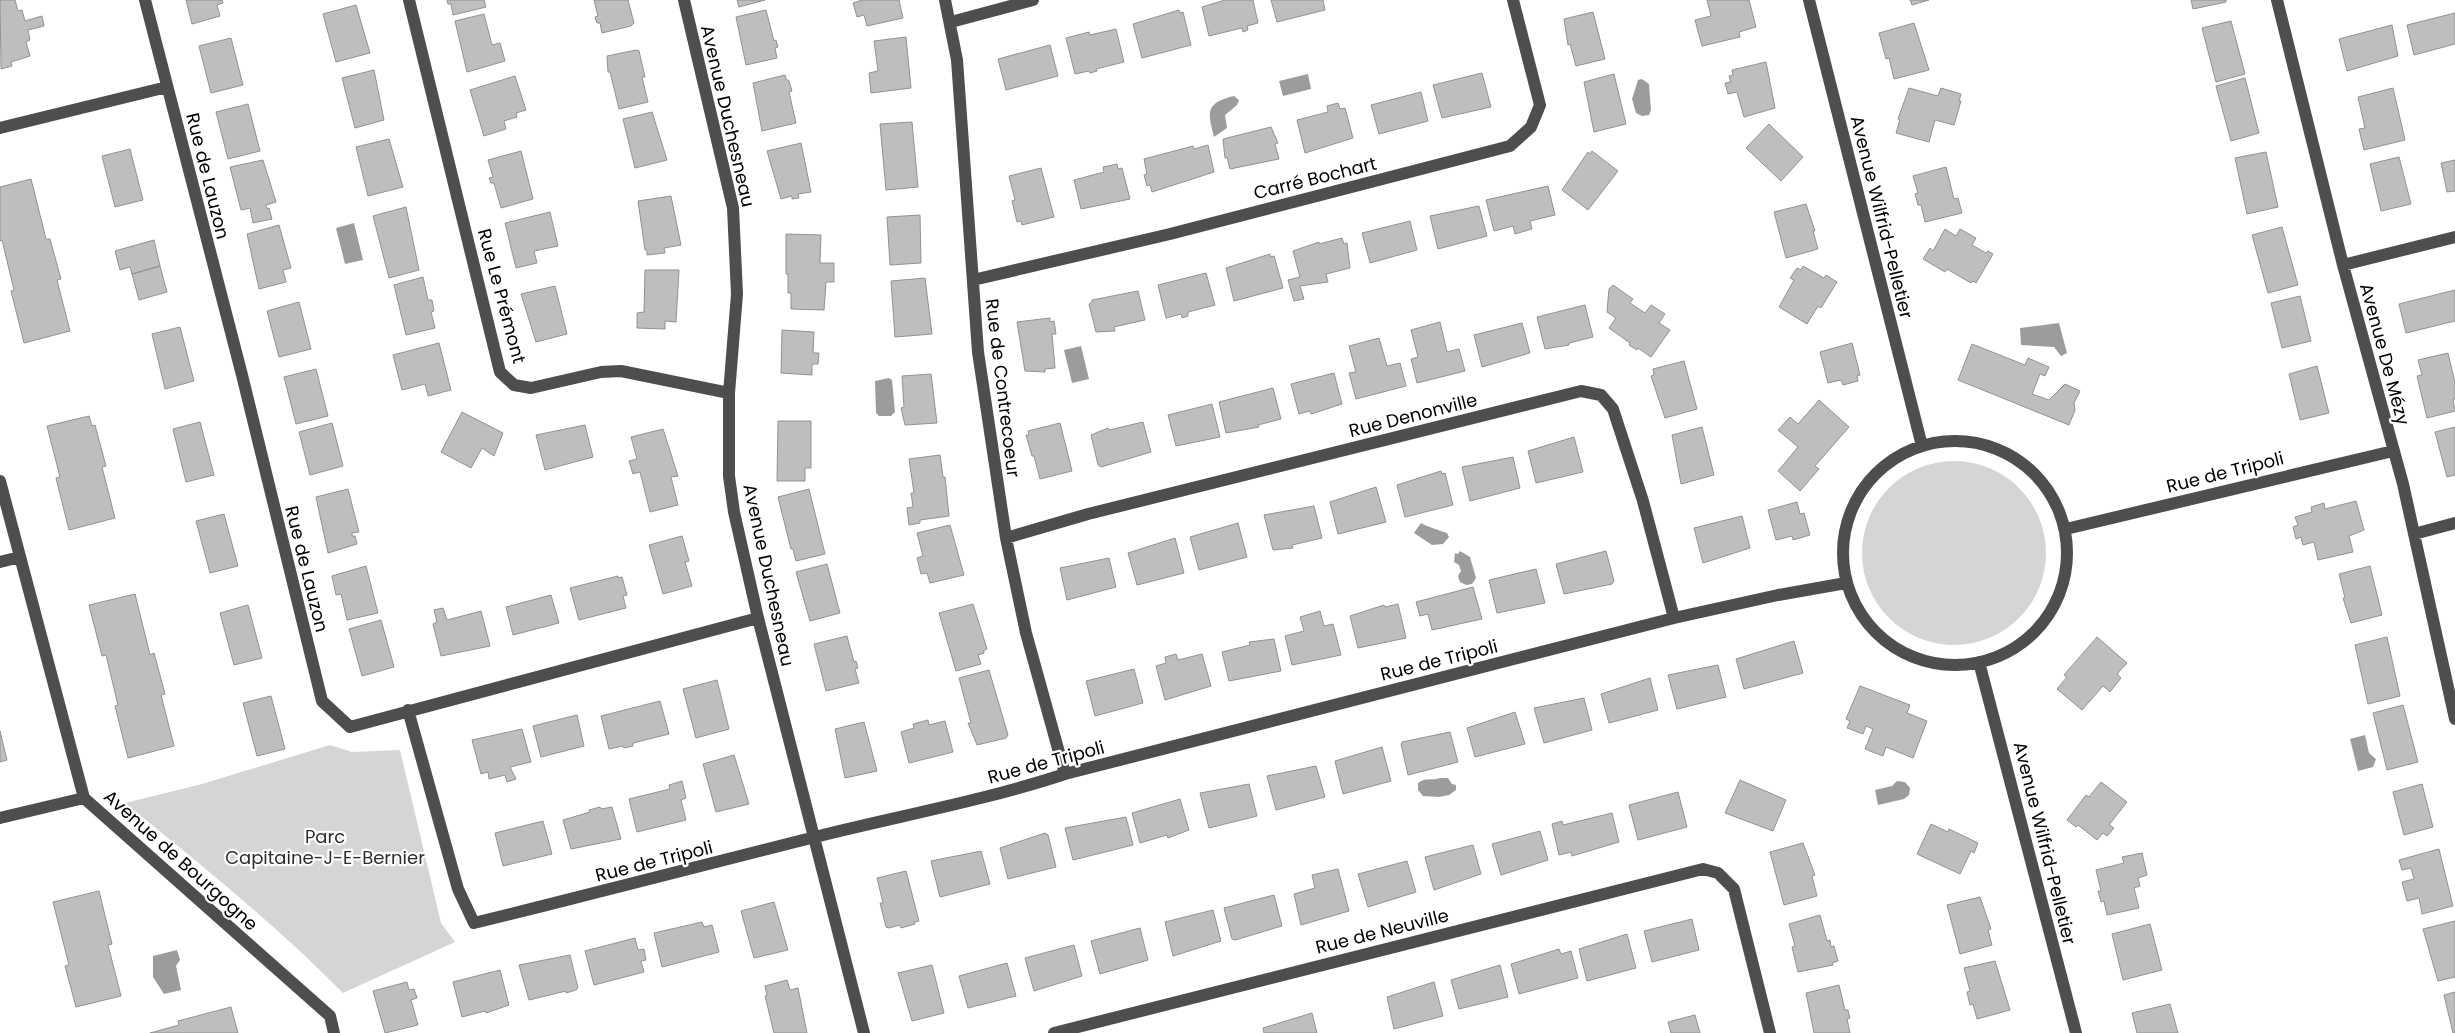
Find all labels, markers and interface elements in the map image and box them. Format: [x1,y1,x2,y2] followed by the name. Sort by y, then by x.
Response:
[695,23,761,209] street label: Avenue Duchesneau
[180,110,236,242] street label: Rue de Lauzon
[1845,113,1919,321] street label: Avenue Wilfrid-Pelletier
[1251,151,1379,205] street label: Carré Bochart
[472,226,532,366] street label: Rue Le Prémont
[2354,280,2416,428] street label: Avenue De Mézy
[980,297,1026,479] street label: Rue de Contrecoeur
[1346,387,1480,443] street label: Rue Denonville
[2164,445,2286,499] street label: Rue de Tripoli
[737,481,801,669] street label: Avenue Duchesneau
[279,503,335,635] street label: Rue de Lauzon
[1378,633,1500,687] street label: Rue de Tripoli
[985,734,1107,790] street label: Rue de Tripoli
[2008,739,2082,947] street label: Avenue Wilfrid-Pelletier
[98,784,264,936] street label: Avenue de Bourgogne
[225,824,425,870] park label: Parc Capitaine-J-E-Bernier
[593,834,715,888] street label: Rue de Tripoli
[1313,902,1451,960] street label: Rue de Neuville

